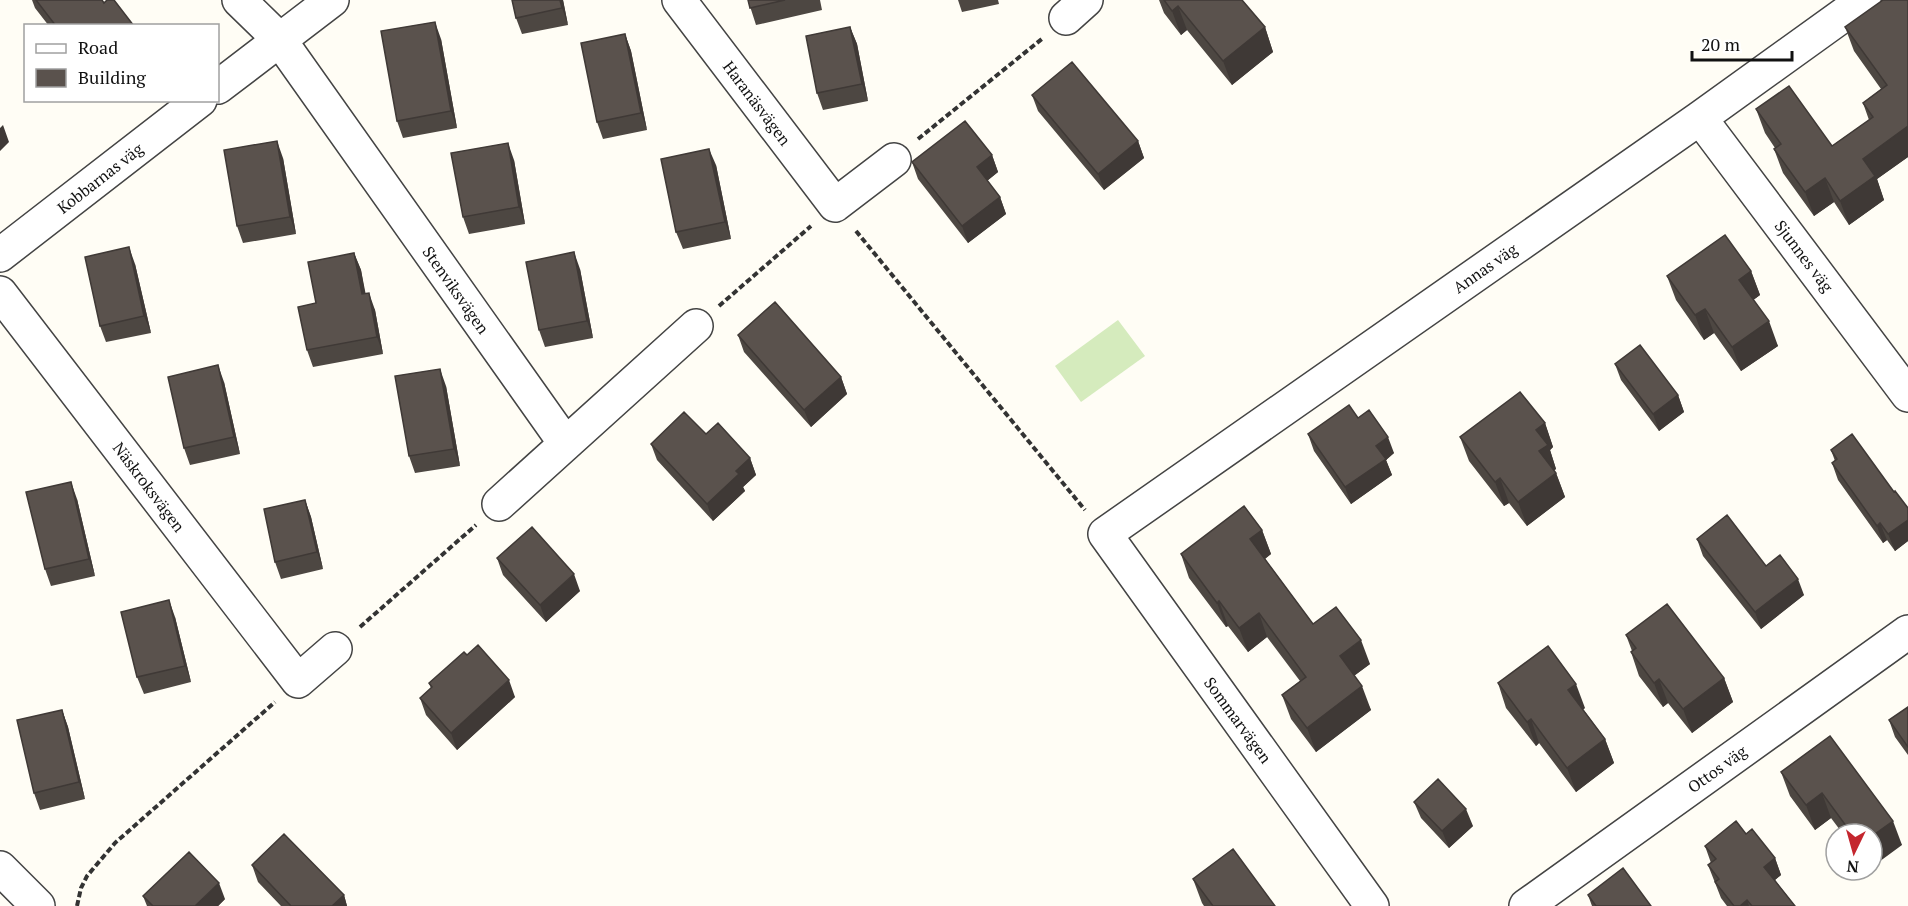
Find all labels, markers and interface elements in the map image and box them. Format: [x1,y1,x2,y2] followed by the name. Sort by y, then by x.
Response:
[24,24,219,102] legend
[1692,24,1792,62] scale bar
[1701,32,1741,56] text: 20 m
[78,35,118,59] text: Road
[718,56,796,150] street label: Haranäsvägen
[78,65,146,89] text: Building
[53,137,148,218] street label: Kobbarnas väg
[1770,215,1839,297] street label: Sjunnes väg
[1449,238,1522,298] street label: Annas väg
[418,242,495,339] street label: Stenviksvägen
[108,438,190,537] street label: Näskroksvägen
[1199,672,1277,768] street label: Sommarvägen
[1683,740,1751,798] street label: Ottos väg
[1824,822,1884,882] north arrow
[1846,855,1860,878] text: N

